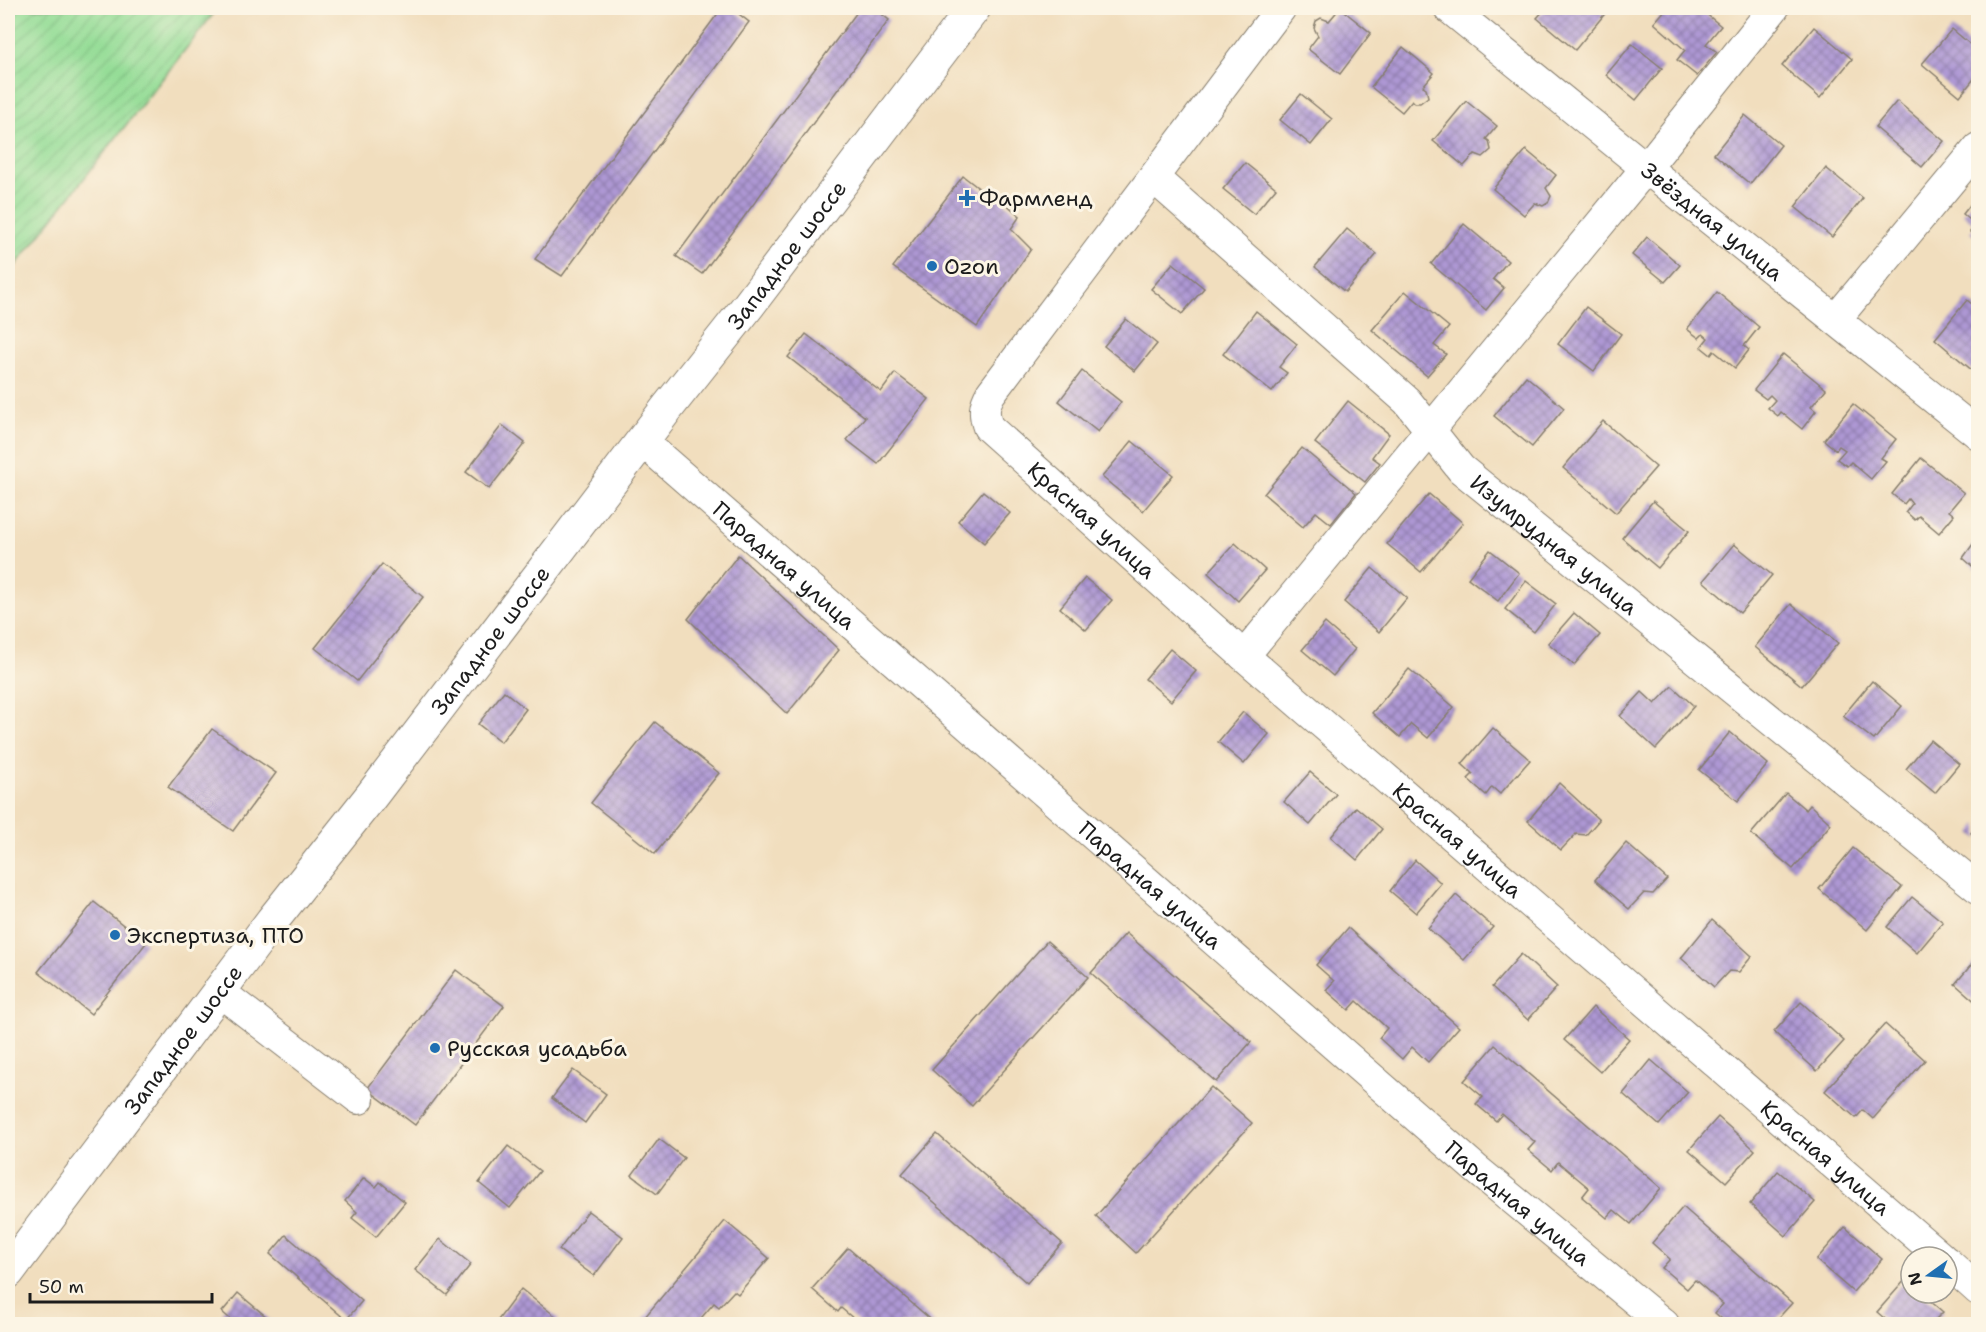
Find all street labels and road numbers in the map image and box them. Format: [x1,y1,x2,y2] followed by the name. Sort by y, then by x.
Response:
[1635,156,1789,288] street label: Звёздная улица
[721,175,853,336] street label: Западное шоссе
[1021,455,1162,586] street label: Красная улица
[1464,468,1644,622] street label: Изумрудная улица
[706,495,862,636] street label: Парадная улица
[425,560,557,721] street label: Западное шоссе
[1386,776,1529,905] street label: Красная улица
[1072,815,1228,956] street label: Парадная улица
[118,959,249,1120] street label: Западное шоссе
[1754,1094,1897,1222] street label: Красная улица
[1439,1134,1597,1273] street label: Парадная улица

